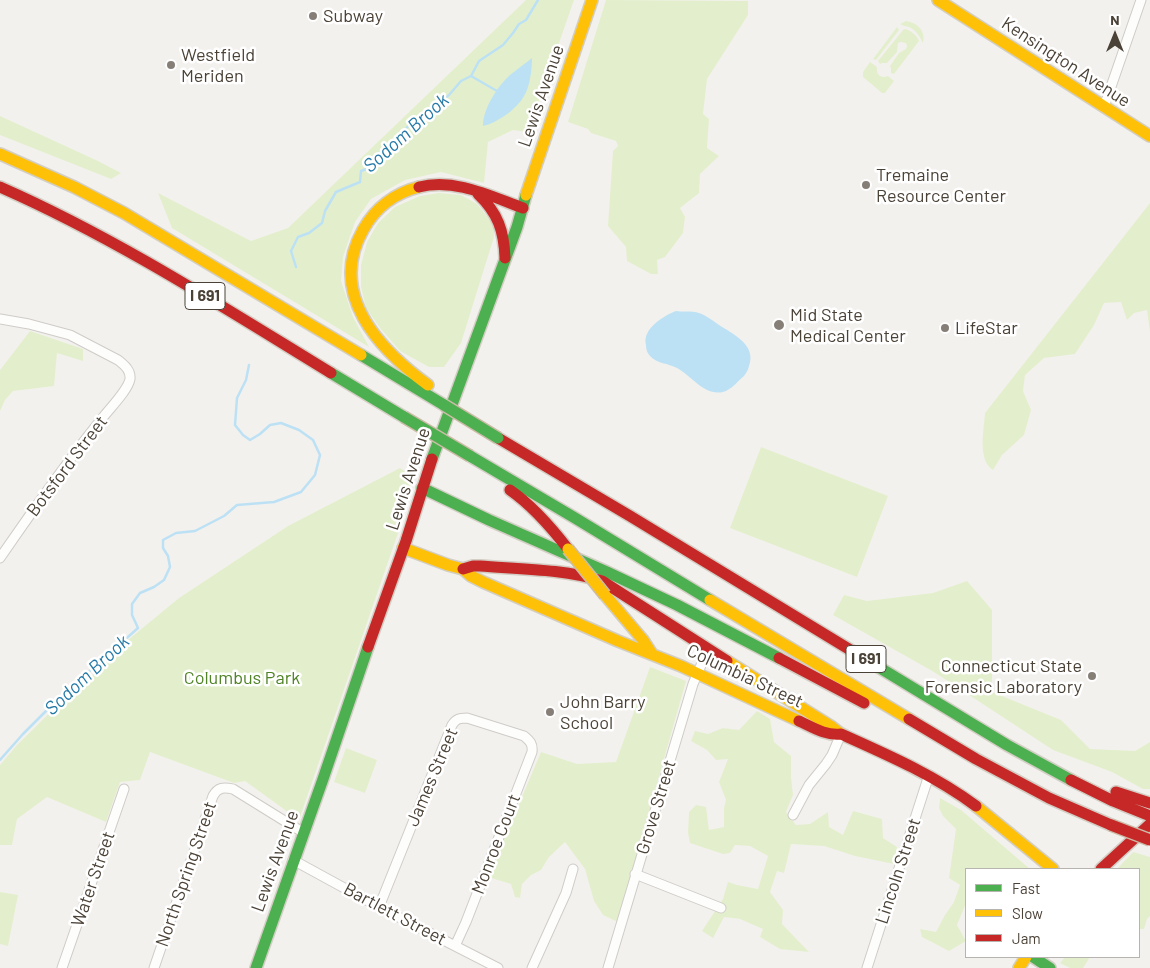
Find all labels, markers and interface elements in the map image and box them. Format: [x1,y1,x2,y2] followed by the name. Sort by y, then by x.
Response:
[323,5,383,27] place label: Subway
[307,10,319,22] marker: Subway
[1090,10,1140,60] north arrow
[1110,11,1120,28] text: N
[998,12,1134,112] street label: Kensington Avenue
[513,42,569,150] street label: Lewis Avenue
[181,44,255,86] place label: Westfield Meriden
[165,59,177,71] marker: Westfield Meriden
[358,89,454,177] water label: Sodom Brook
[876,164,1006,206] place label: Tremaine Resource Center
[860,179,872,191] marker: Tremaine Resource Center
[185,282,225,310] road number: I 691
[790,304,906,346] place label: Mid State Medical Center
[955,317,1018,339] place label: LifeStar
[772,318,786,332] marker: Mid State Medical Center
[939,322,951,334] marker: LifeStar
[22,411,112,521] street label: Botsford Street
[381,425,435,533] street label: Lewis Avenue
[40,630,134,720] water label: Sodom Brook
[683,640,807,712] street label: Columbia Street
[846,646,886,672] road number: I 691
[925,655,1082,698] place label: Connecticut State Forensic Laboratory
[184,667,300,689] park label: Columbus Park
[1086,670,1098,682] marker: Connecticut State Forensic Laboratory
[560,691,645,734] place label: John Barry School
[544,706,556,718] marker: John Barry School
[402,724,462,830] street label: James Street
[631,757,681,857] street label: Grove Street
[467,791,525,897] street label: Monroe Court
[151,798,221,950] street label: North Spring Street
[247,807,303,915] street label: Lewis Avenue
[871,815,925,927] street label: Lincoln Street
[67,829,119,929] street label: Water Street
[965,868,1140,958] legend
[340,878,450,950] street label: Bartlett Street
[1012,879,1040,897] text: Fast
[1012,904,1043,922] text: Slow
[1012,929,1041,947] text: Jam

